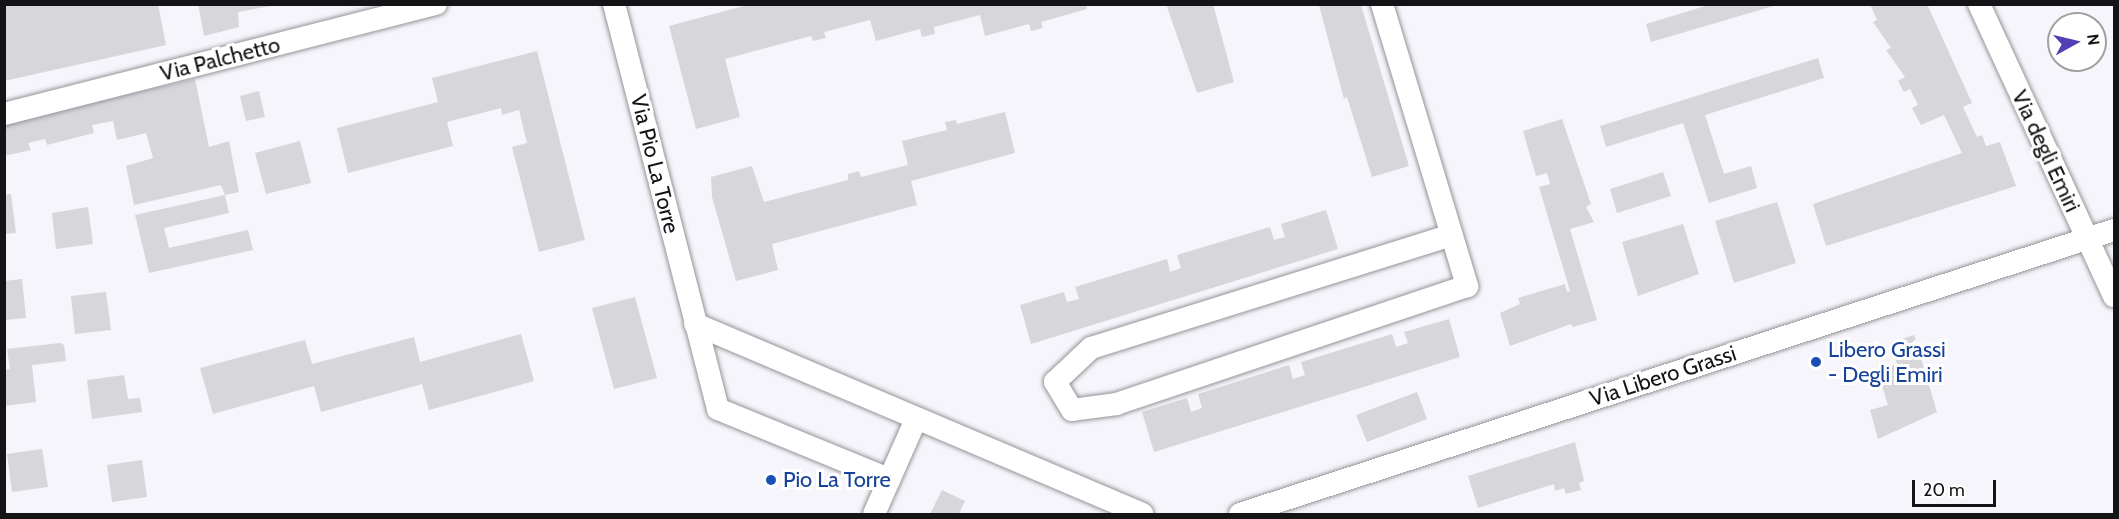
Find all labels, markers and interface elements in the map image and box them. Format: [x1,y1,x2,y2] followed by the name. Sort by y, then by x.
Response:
[2047,12,2107,72] north arrow
[157,31,283,87] street label: Via Palchetto
[2083,33,2104,47] text: N
[2006,86,2086,216] street label: Via degli Emiri
[625,92,685,236] street label: Via Pio La Torre
[1828,336,1946,388] place label: Libero Grassi - Degli Emiri
[1586,340,1740,412] street label: Via Libero Grassi
[1809,355,1823,369] marker: Libero Grassi - Degli Emiri
[783,467,891,493] place label: Pio La Torre
[1915,468,1999,506] scale bar
[764,473,778,487] marker: Pio La Torre
[1923,479,1965,501] text: 20 m

